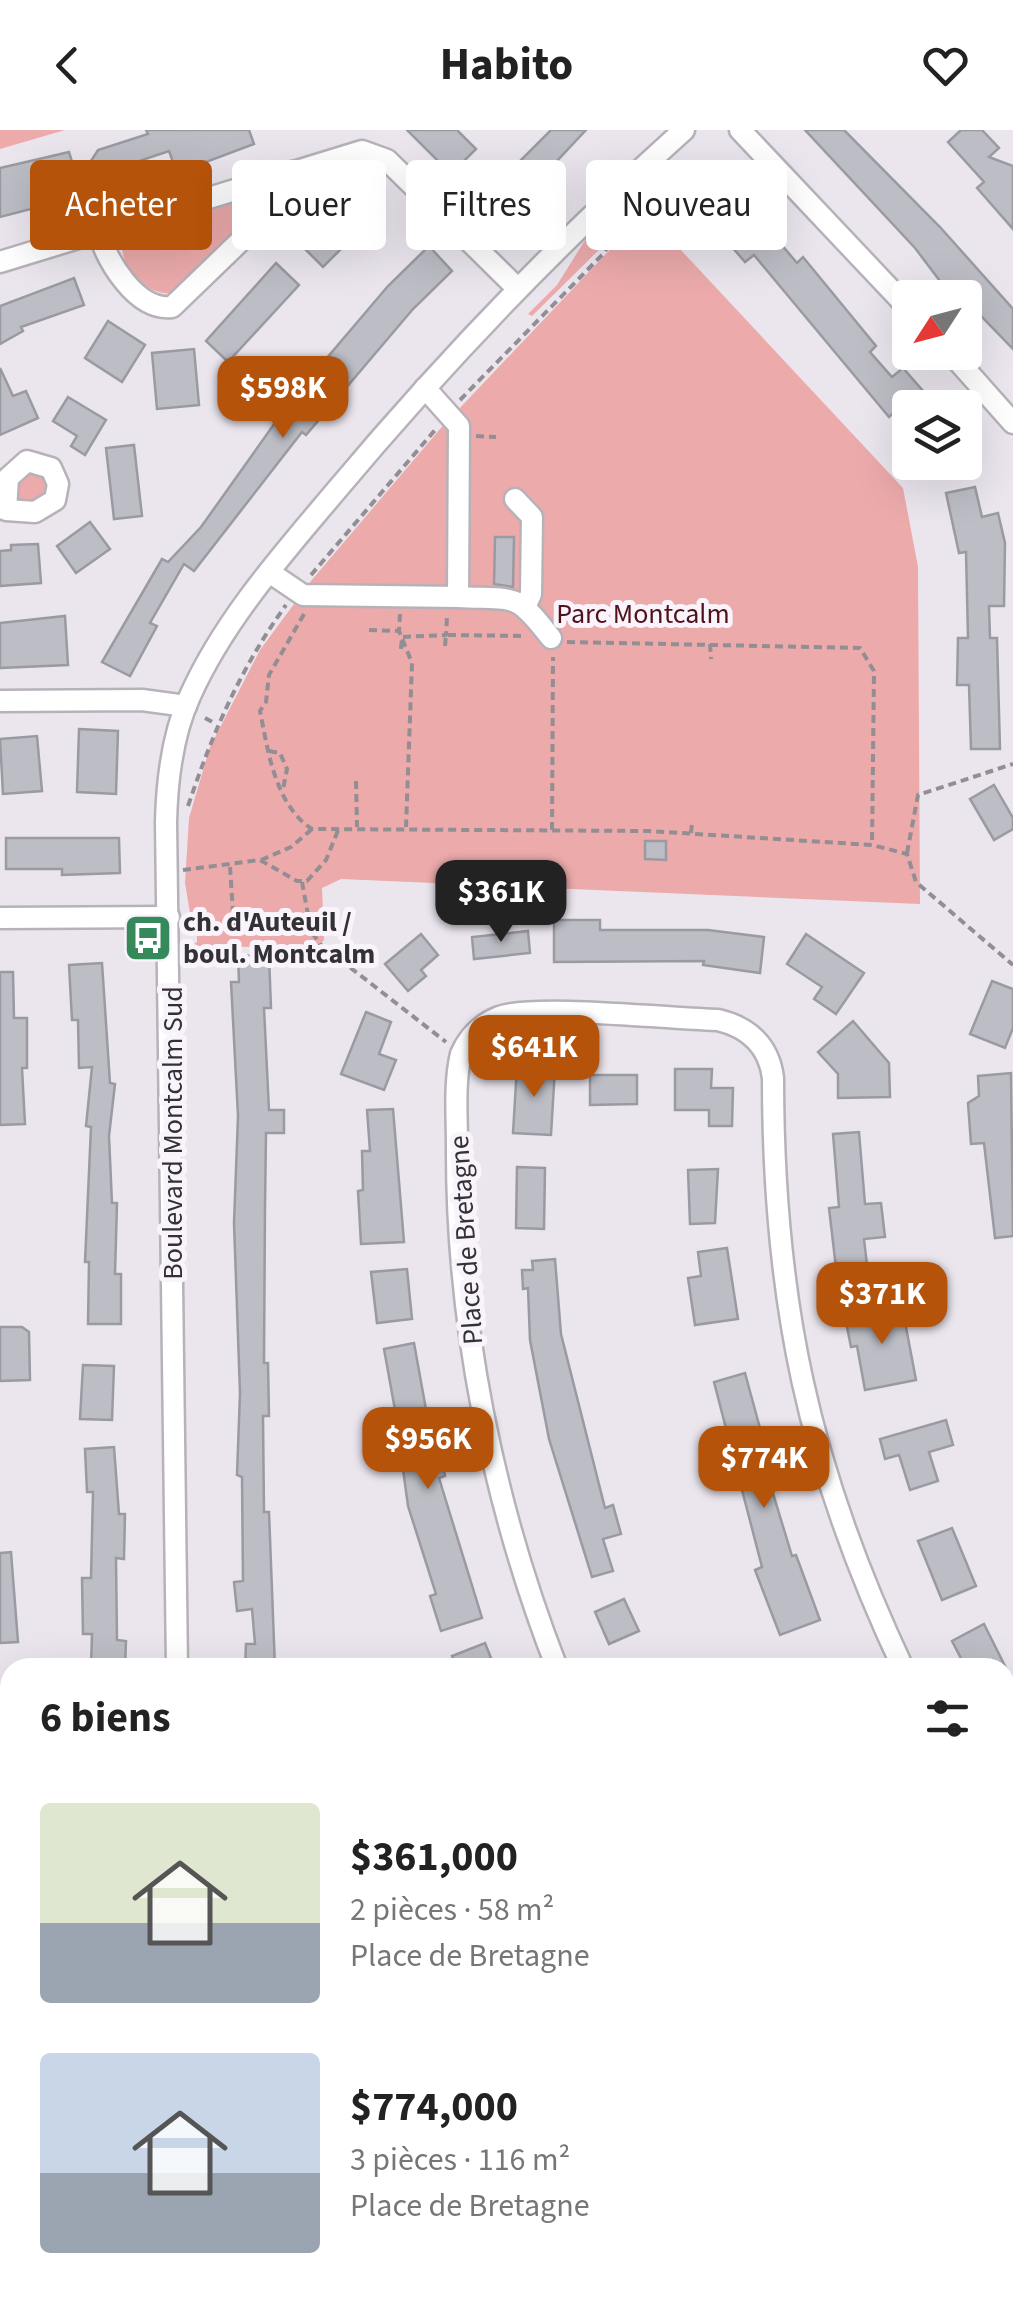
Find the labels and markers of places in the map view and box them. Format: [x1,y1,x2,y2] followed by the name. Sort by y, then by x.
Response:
[213,356,353,441] pin: $598K
[431,860,571,945] pin: $361K
[183,902,375,974] place label: ch. d'Auteuil / boul. Montcalm
[122,912,174,964] bus stop icon: ch. d'Auteuil / boul. Montcalm
[464,1015,604,1100] pin: $641K
[812,1262,952,1347] pin: $371K
[358,1407,498,1492] pin: $956K
[694,1426,834,1511] pin: $774K

